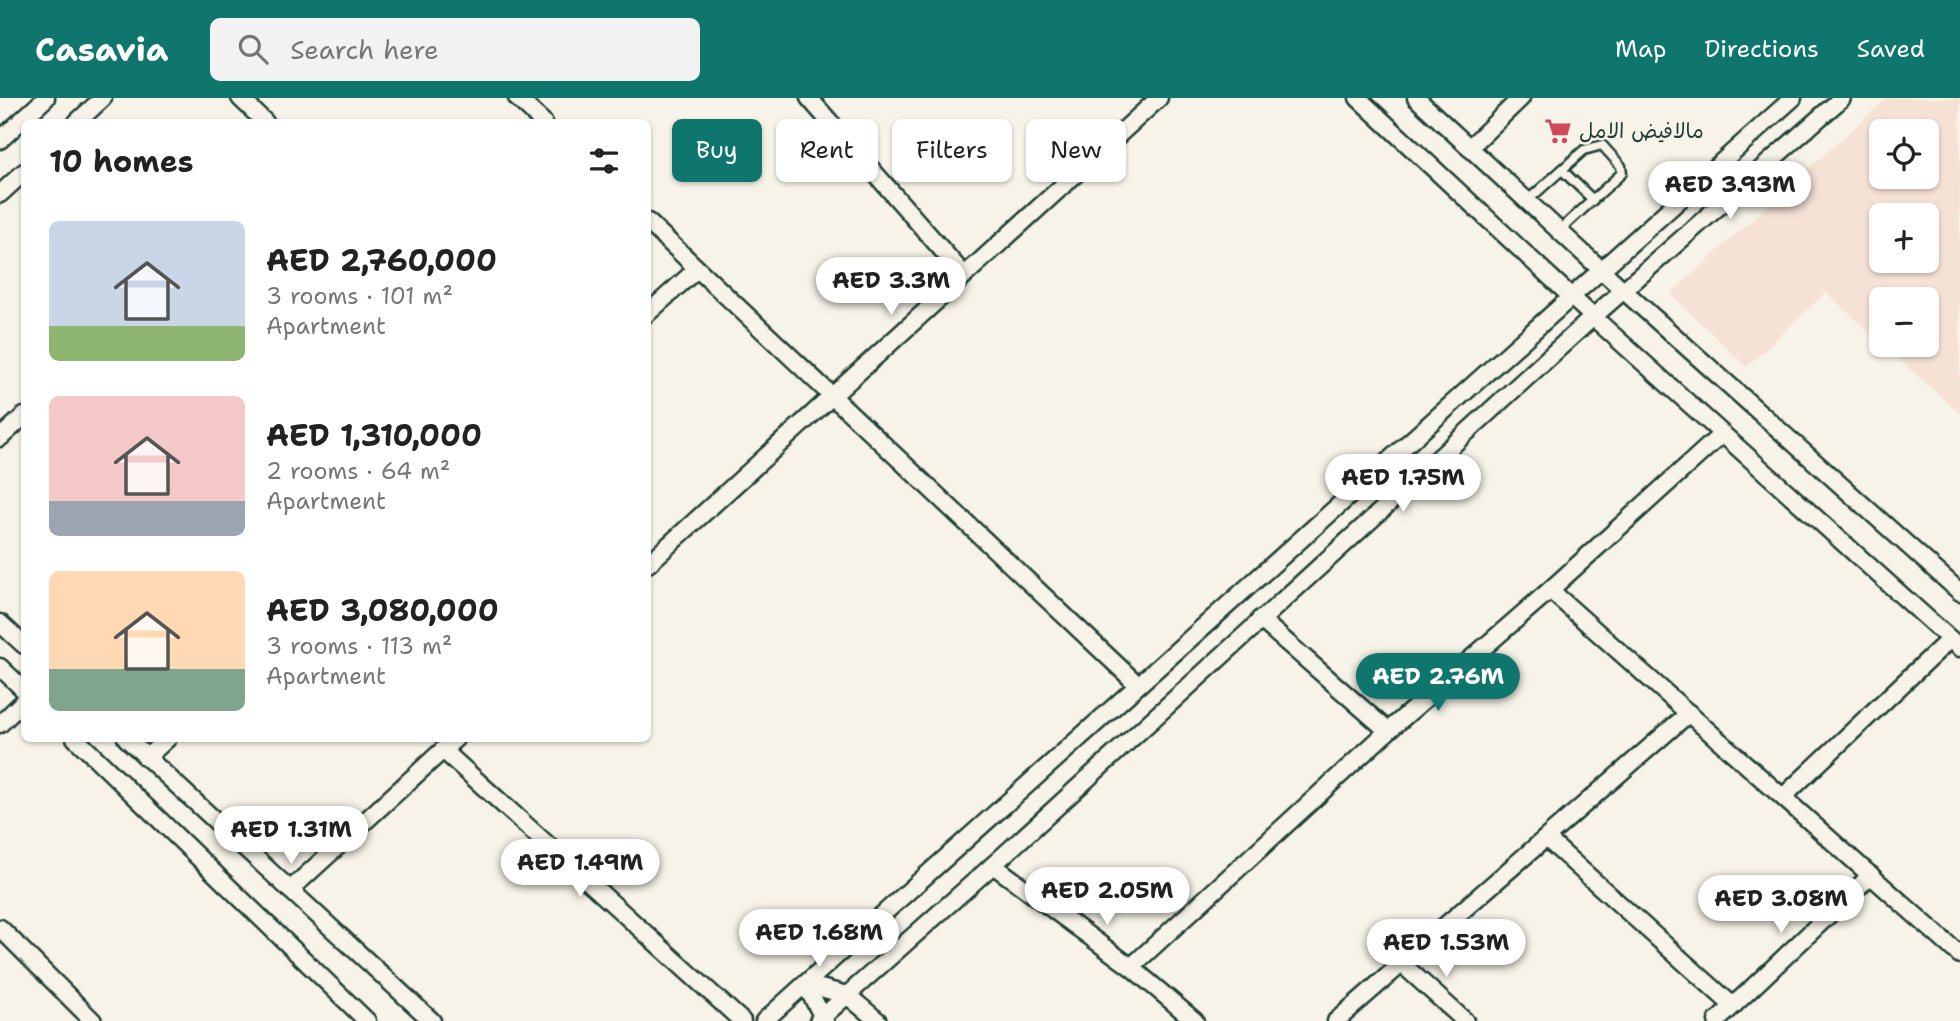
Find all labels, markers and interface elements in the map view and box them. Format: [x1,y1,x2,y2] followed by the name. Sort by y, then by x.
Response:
[210,18,700,81] search box
[35,27,168,72] text: Casavia
[234,30,272,68] icon: search
[290,32,439,67] text: Search here
[1615,33,1666,65] text: Map
[1704,33,1819,65] text: Directions
[1857,33,1925,65] text: Saved
[1543,116,1573,146] supermarket icon: مالافيض الامل
[1579,117,1704,145] place label: مالافيض الامل
[672,119,762,182] chip: Buy
[776,119,878,182] chip: Rent
[892,119,1012,182] chip: Filters
[1026,119,1126,182] chip: New
[1869,119,1939,357] map controls
[1869,119,1939,189] button: locate
[49,141,194,182] text: 10 homes
[585,142,623,180] icon: filters
[1650,162,1810,221] pin: AED 3.93M
[1664,169,1796,199] text: AED 3.93M
[1869,203,1939,273] button: +
[266,240,497,281] text: AED 2,760,000
[105,249,189,333] icon: home
[819,258,963,317] pin: AED 3.3M
[832,265,950,295] text: AED 3.3M
[266,281,453,311] text: 3 rooms · 101 m²
[1869,287,1939,357] button: −
[266,311,386,341] text: Apartment
[266,415,482,456] text: AED 1,310,000
[105,424,189,508] icon: home
[1323,454,1483,514] pin: AED 1.75M
[266,456,450,486] text: 2 rooms · 64 m²
[1341,462,1465,492] text: AED 1.75M
[266,486,386,516] text: Apartment
[266,590,499,631] text: AED 3,080,000
[105,599,189,683] icon: home
[266,631,452,661] text: 3 rooms · 113 m²
[1358,654,1518,713] pin: AED 2.76M
[266,661,386,691] text: Apartment
[1372,661,1504,691] text: AED 2.76M
[211,806,371,866] pin: AED 1.31M
[230,814,352,844] text: AED 1.31M
[500,840,660,899] pin: AED 1.49M
[517,847,643,877] text: AED 1.49M
[1027,868,1187,927] pin: AED 2.05M
[1041,875,1173,905] text: AED 2.05M
[1701,876,1861,935] pin: AED 3.08M
[1714,883,1848,913] text: AED 3.08M
[739,910,899,969] pin: AED 1.68M
[755,917,883,947] text: AED 1.68M
[1366,920,1526,979] pin: AED 1.53M
[1383,927,1509,957] text: AED 1.53M

